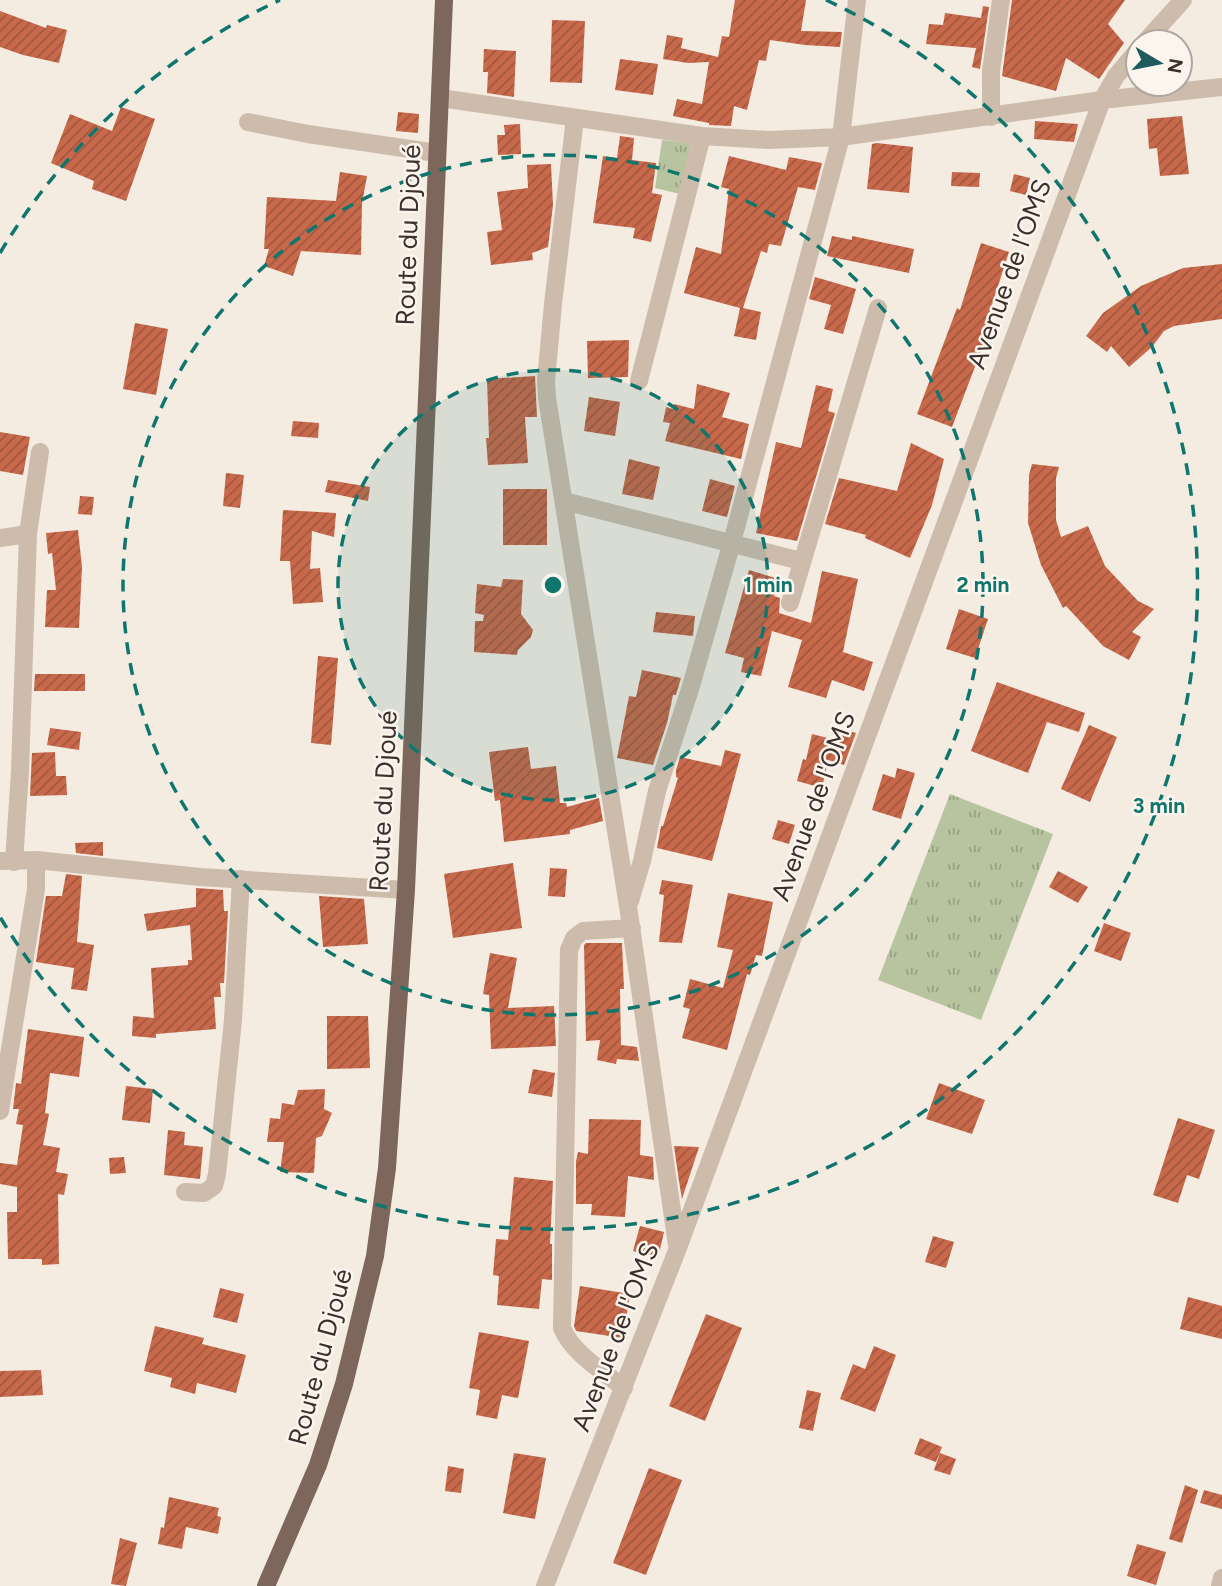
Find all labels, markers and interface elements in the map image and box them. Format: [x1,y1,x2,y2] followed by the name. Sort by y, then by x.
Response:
[1124,28,1194,98] north arrow
[1163,57,1188,75] text: N
[389,144,427,326] street label: Route du Djoué
[960,175,1058,373] street label: Avenue de l'OMS
[743,572,793,597] text: 1 min
[957,572,1009,597] text: 2 min
[541,573,565,597] centre of rings
[764,707,862,905] street label: Avenue de l'OMS
[362,710,404,892] street label: Route du Djoué
[1133,793,1185,818] text: 3 min
[564,1238,666,1436] street label: Avenue de l'OMS
[281,1265,359,1449] street label: Route du Djoué

